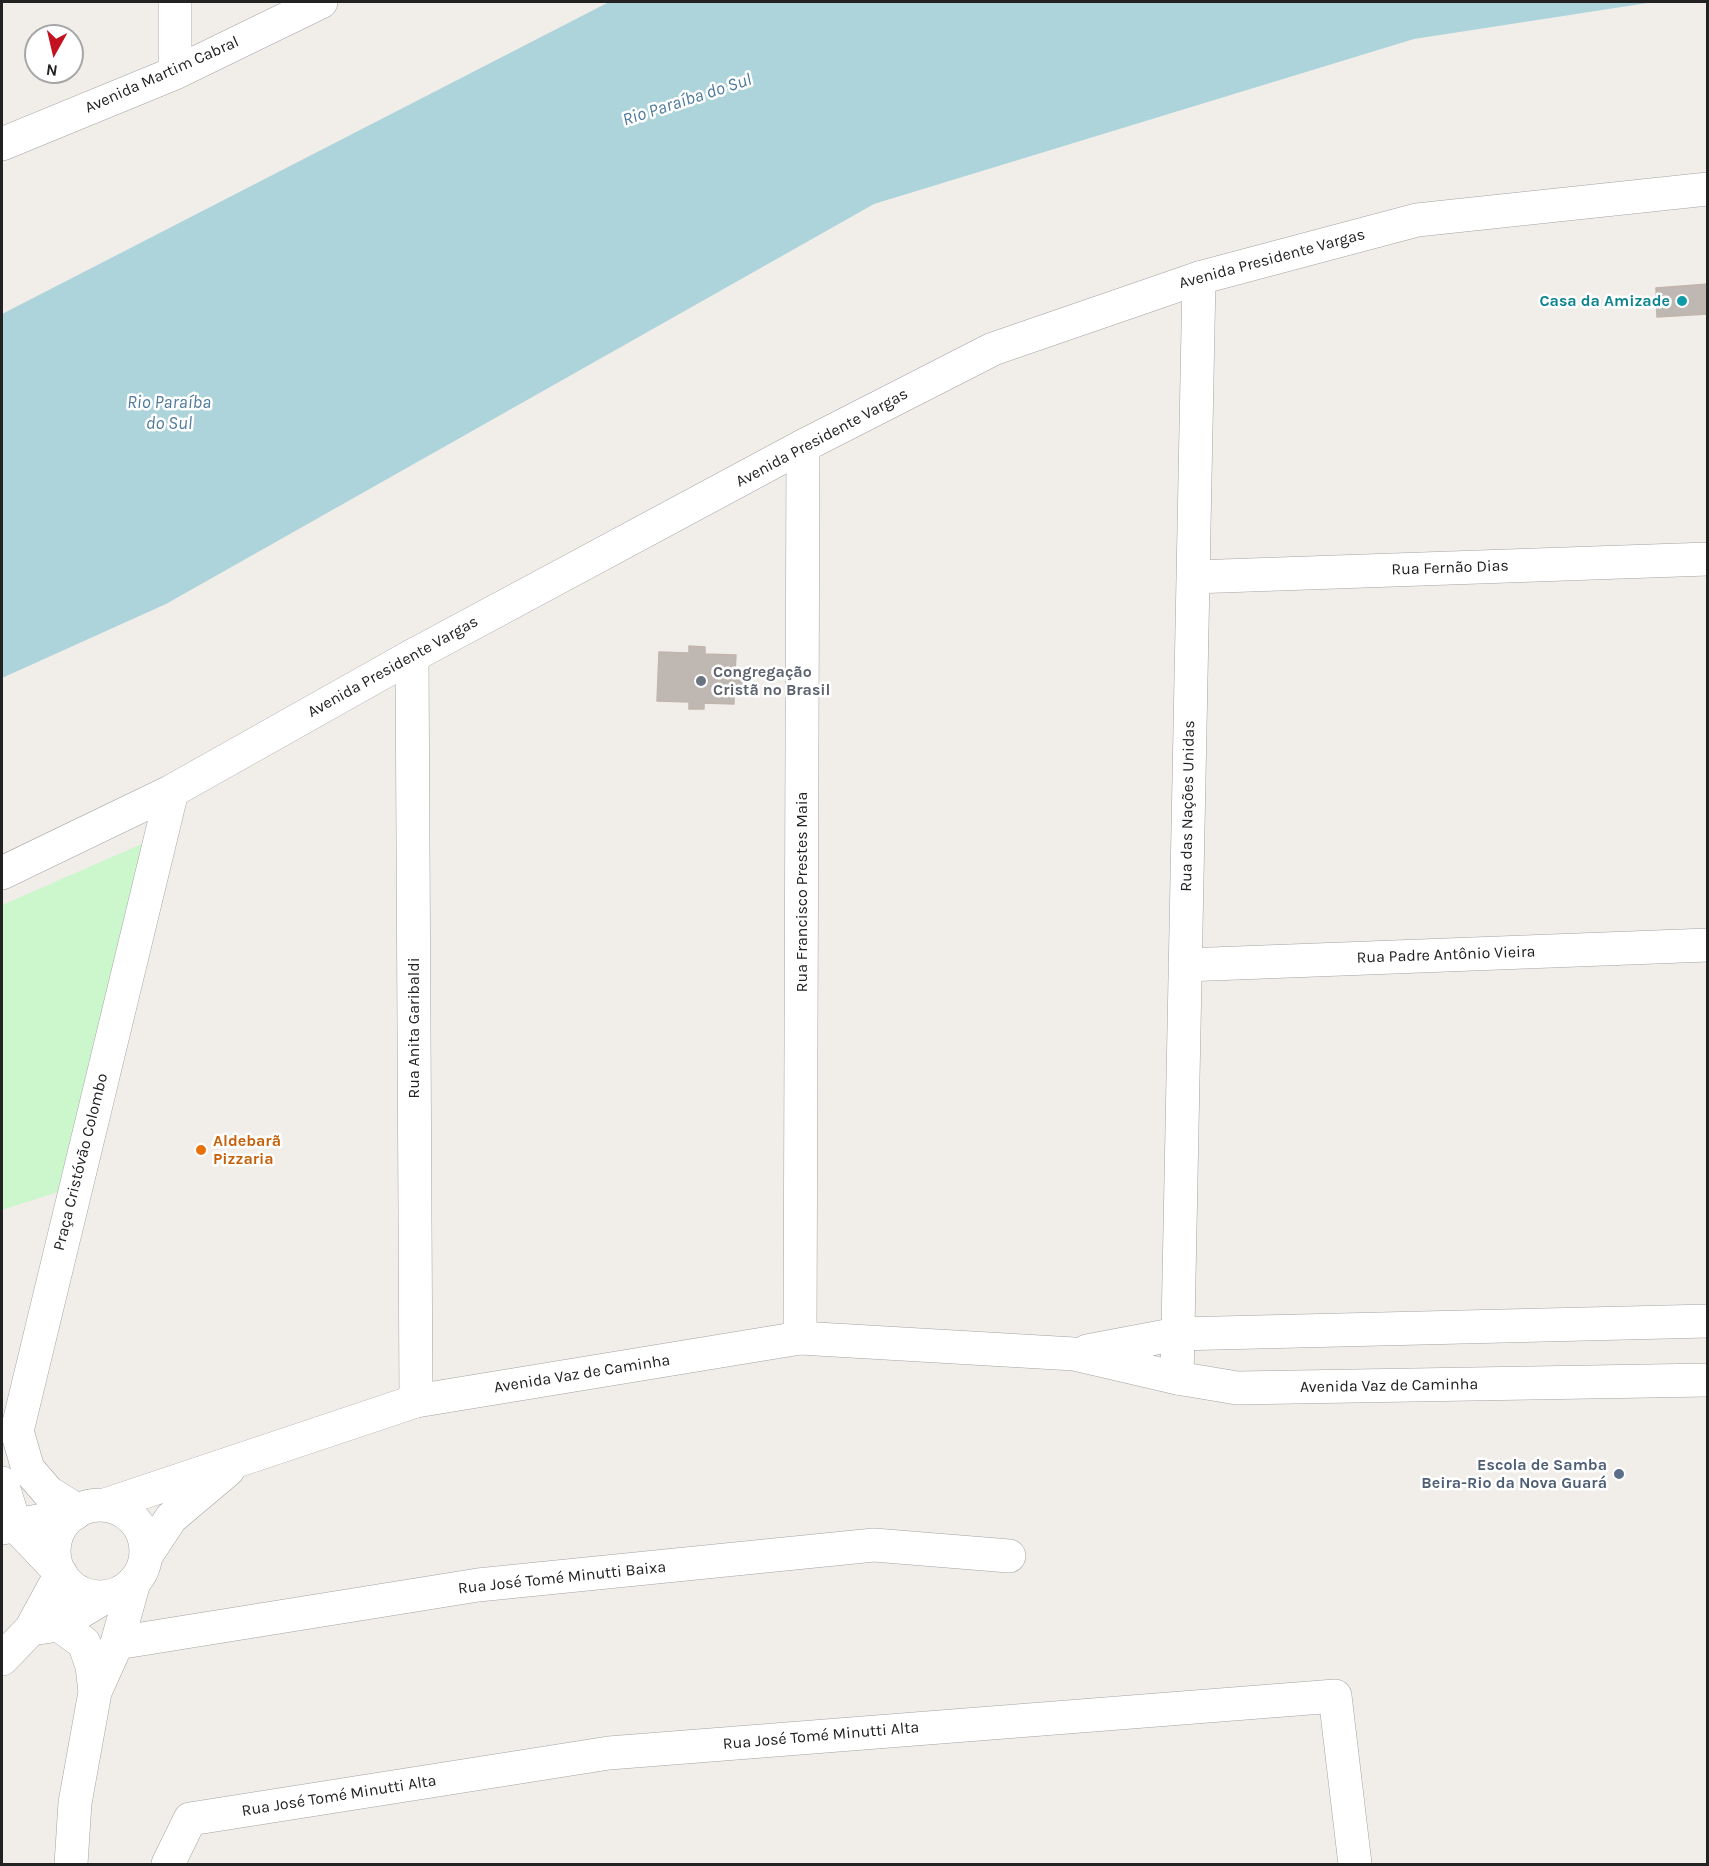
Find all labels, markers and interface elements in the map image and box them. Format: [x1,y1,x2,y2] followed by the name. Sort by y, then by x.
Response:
[24,24,84,84] north arrow
[82,32,242,118] street label: Avenida Martim Cabral
[45,60,59,81] text: N
[620,69,754,131] water label: Rio Paraíba do Sul
[1177,225,1367,293] street label: Avenida Presidente Vargas
[1539,291,1670,311] place label: Casa da Amizade
[1675,294,1689,308] marker: Casa da Amizade
[733,384,911,492] street label: Avenida Presidente Vargas
[127,392,211,434] water label: Rio Paraíba do Sul
[1391,556,1509,580] street label: Rua Fernão Dias
[304,612,482,722] street label: Avenida Presidente Vargas
[713,662,830,700] place label: Congregação Cristã no Brasil
[694,674,708,688] marker: Congregação Cristã no Brasil
[1177,720,1199,892] street label: Rua das Nações Unidas
[792,792,812,992] street label: Rua Francisco Prestes Maia
[1356,942,1536,968] street label: Rua Padre Antônio Vieira
[404,957,424,1099] street label: Rua Anita Garibaldi
[50,1071,112,1253] street label: Praça Cristóvão Colombo
[213,1131,281,1169] place label: Aldebarã Pizzaria
[194,1143,208,1157] marker: Aldebarã Pizzaria
[492,1351,672,1397] street label: Avenida Vaz de Caminha
[1300,1375,1478,1397] street label: Avenida Vaz de Caminha
[1421,1455,1607,1493] place label: Escola de Samba Beira-Rio da Nova Guará
[1612,1467,1626,1481] marker: Escola de Samba Beira-Rio da Nova Guará
[457,1558,667,1598] street label: Rua José Tomé Minutti Baixa
[722,1718,920,1754] street label: Rua José Tomé Minutti Alta
[240,1771,438,1821] street label: Rua José Tomé Minutti Alta

